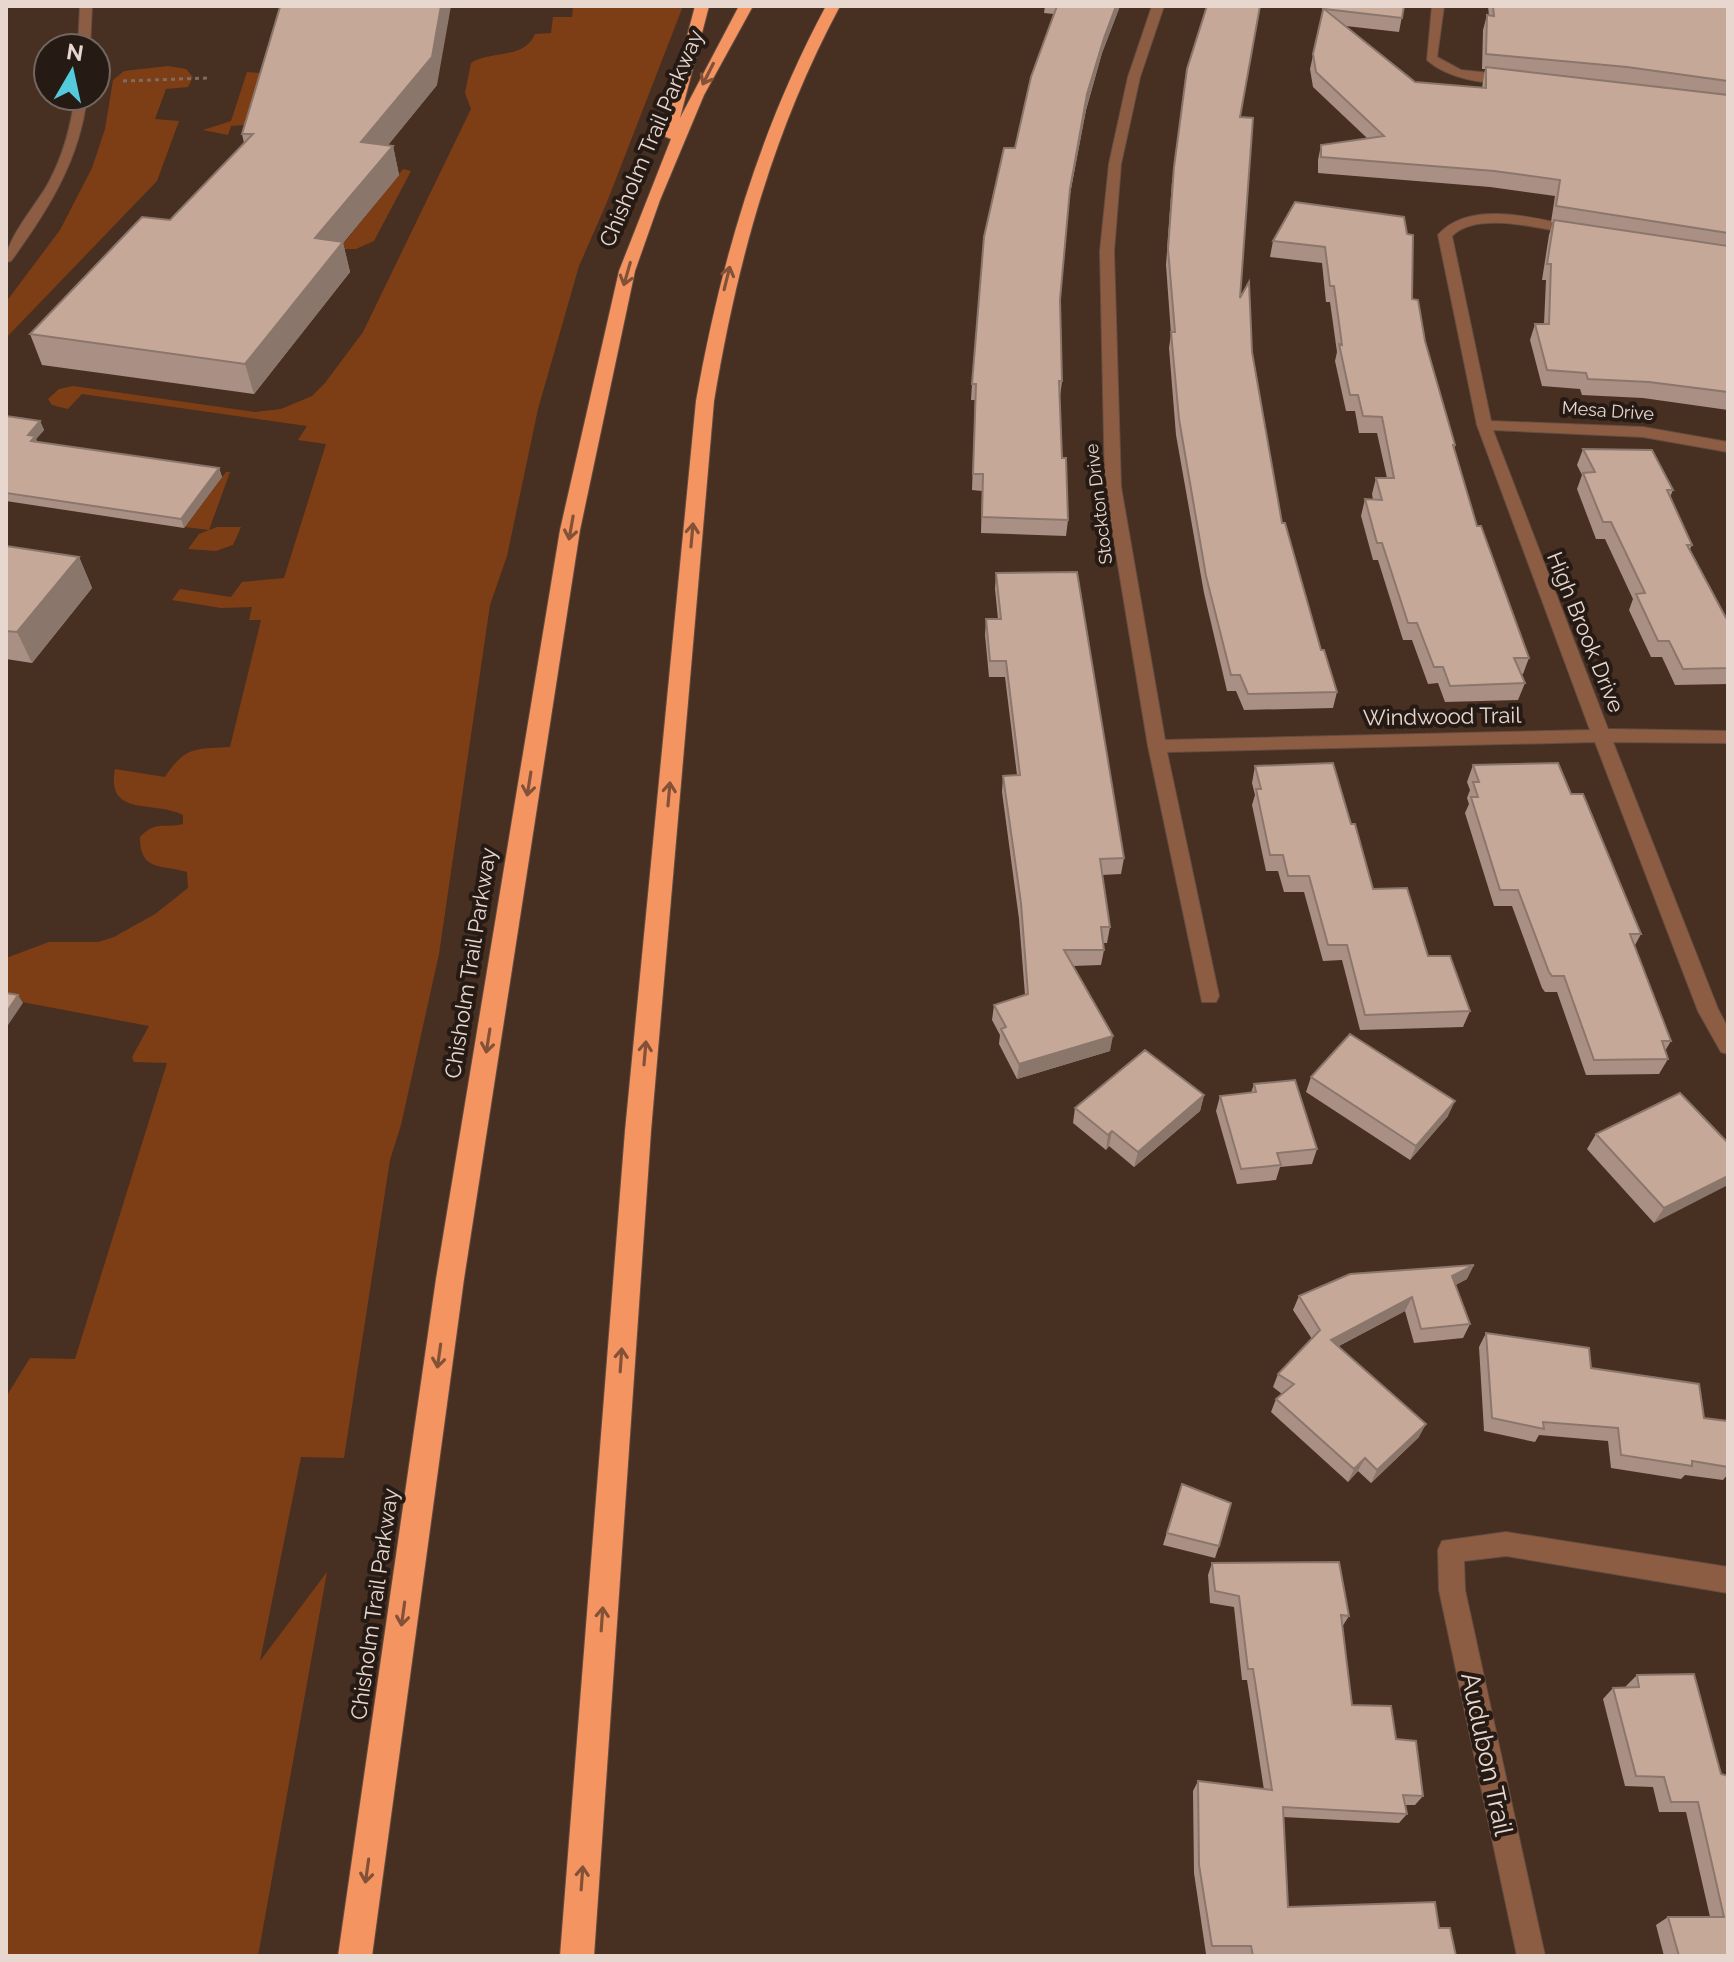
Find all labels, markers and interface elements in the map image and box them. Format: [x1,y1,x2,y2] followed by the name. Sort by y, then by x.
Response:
[593,25,709,250] street label: Chisholm Trail Parkway
[32,32,112,112] north arrow
[65,38,85,66] text: N
[700,62,715,86] one-way arrow
[619,261,633,286] one-way arrow
[721,266,736,291] one-way arrow
[1561,397,1655,424] street label: Mesa Drive
[1081,442,1116,566] street label: Stockton Drive
[562,515,577,540] one-way arrow
[685,522,700,549] one-way arrow
[1542,548,1630,716] street label: High Brook Drive
[1363,702,1521,730] street label: Windwood Trail
[521,771,536,797] one-way arrow
[661,781,676,808] one-way arrow
[439,846,501,1080] street label: Chisholm Trail Parkway
[480,1028,495,1053] one-way arrow
[638,1040,653,1067] one-way arrow
[431,1343,446,1369] one-way arrow
[614,1347,629,1374] one-way arrow
[345,1487,403,1721] street label: Chisholm Trail Parkway
[395,1601,410,1626] one-way arrow
[595,1606,610,1633] one-way arrow
[1455,1669,1519,1839] street label: Audubon Trail
[359,1858,374,1884] one-way arrow
[575,1865,590,1892] one-way arrow

